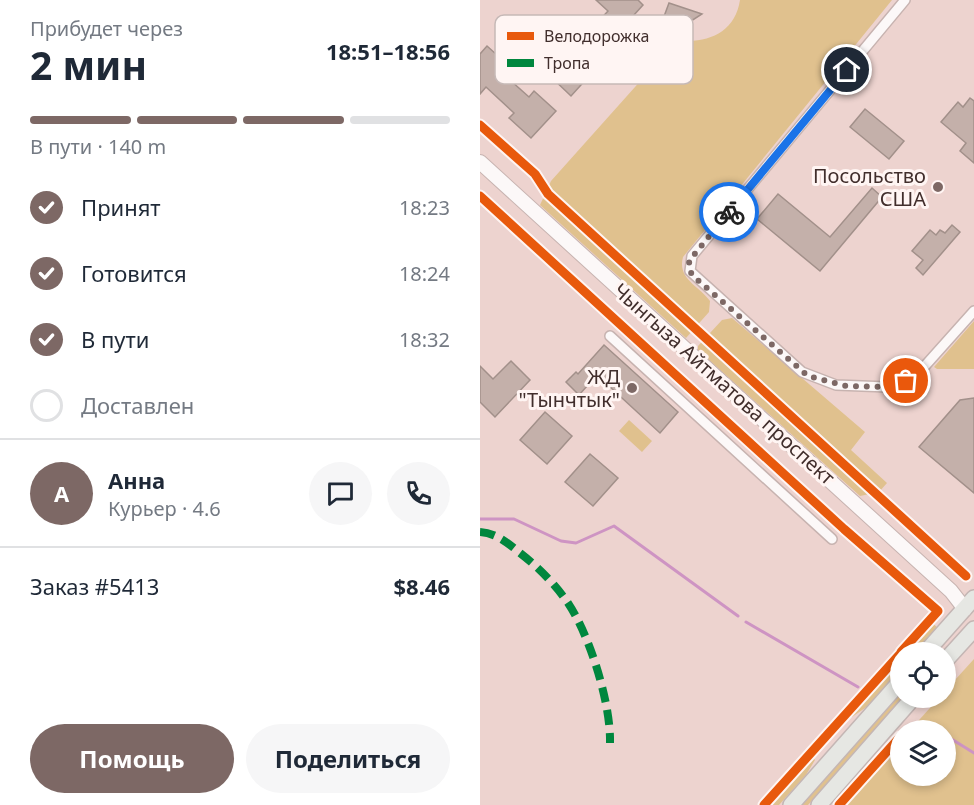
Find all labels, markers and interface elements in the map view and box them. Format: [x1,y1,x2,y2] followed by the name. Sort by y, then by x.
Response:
[30,15,183,42] text: Прибудет через
[495,15,693,84] legend
[544,25,649,47] text: Велодорожка
[326,36,450,66] text: 18:51–18:56
[30,38,147,91] text: 2 мин
[821,44,872,95] pin
[544,52,590,74] text: Тропа
[830,53,863,86] icon: home
[30,133,166,160] text: В пути · 140 m
[813,162,926,212] place label: Посольство США
[931,180,945,194] marker: Посольство США
[699,182,759,242] courier
[30,191,63,224] icon: check
[81,192,161,222] text: Принят
[399,194,450,221] text: 18:23
[713,196,746,229] icon: bike
[30,257,63,290] icon: check
[81,258,187,288] text: Готовится
[399,260,450,287] text: 18:24
[608,277,841,490] street label: Чынгыза Айтматова проспект
[30,323,63,356] icon: check
[81,324,149,354] text: В пути
[399,326,450,353] text: 18:32
[880,355,931,406] pin
[518,363,620,413] place label: ЖД "Тынчтык"
[889,364,922,397] icon: bag
[625,381,639,395] marker: ЖД "Тынчтык"
[81,390,194,420] text: Доставлен
[309,462,372,525] button: chat
[387,462,450,525] button: phone
[108,465,165,495] text: Анна
[54,478,69,508] text: А
[108,495,221,522] text: Курьер · 4.6
[30,571,159,601] text: Заказ #5413
[393,571,450,601] text: $8.46
[890,642,956,786] map controls
[890,642,956,708] button: locate
[890,720,956,786] button: layers
[30,724,234,793] button: Помощь
[246,724,450,793] button: Поделиться

